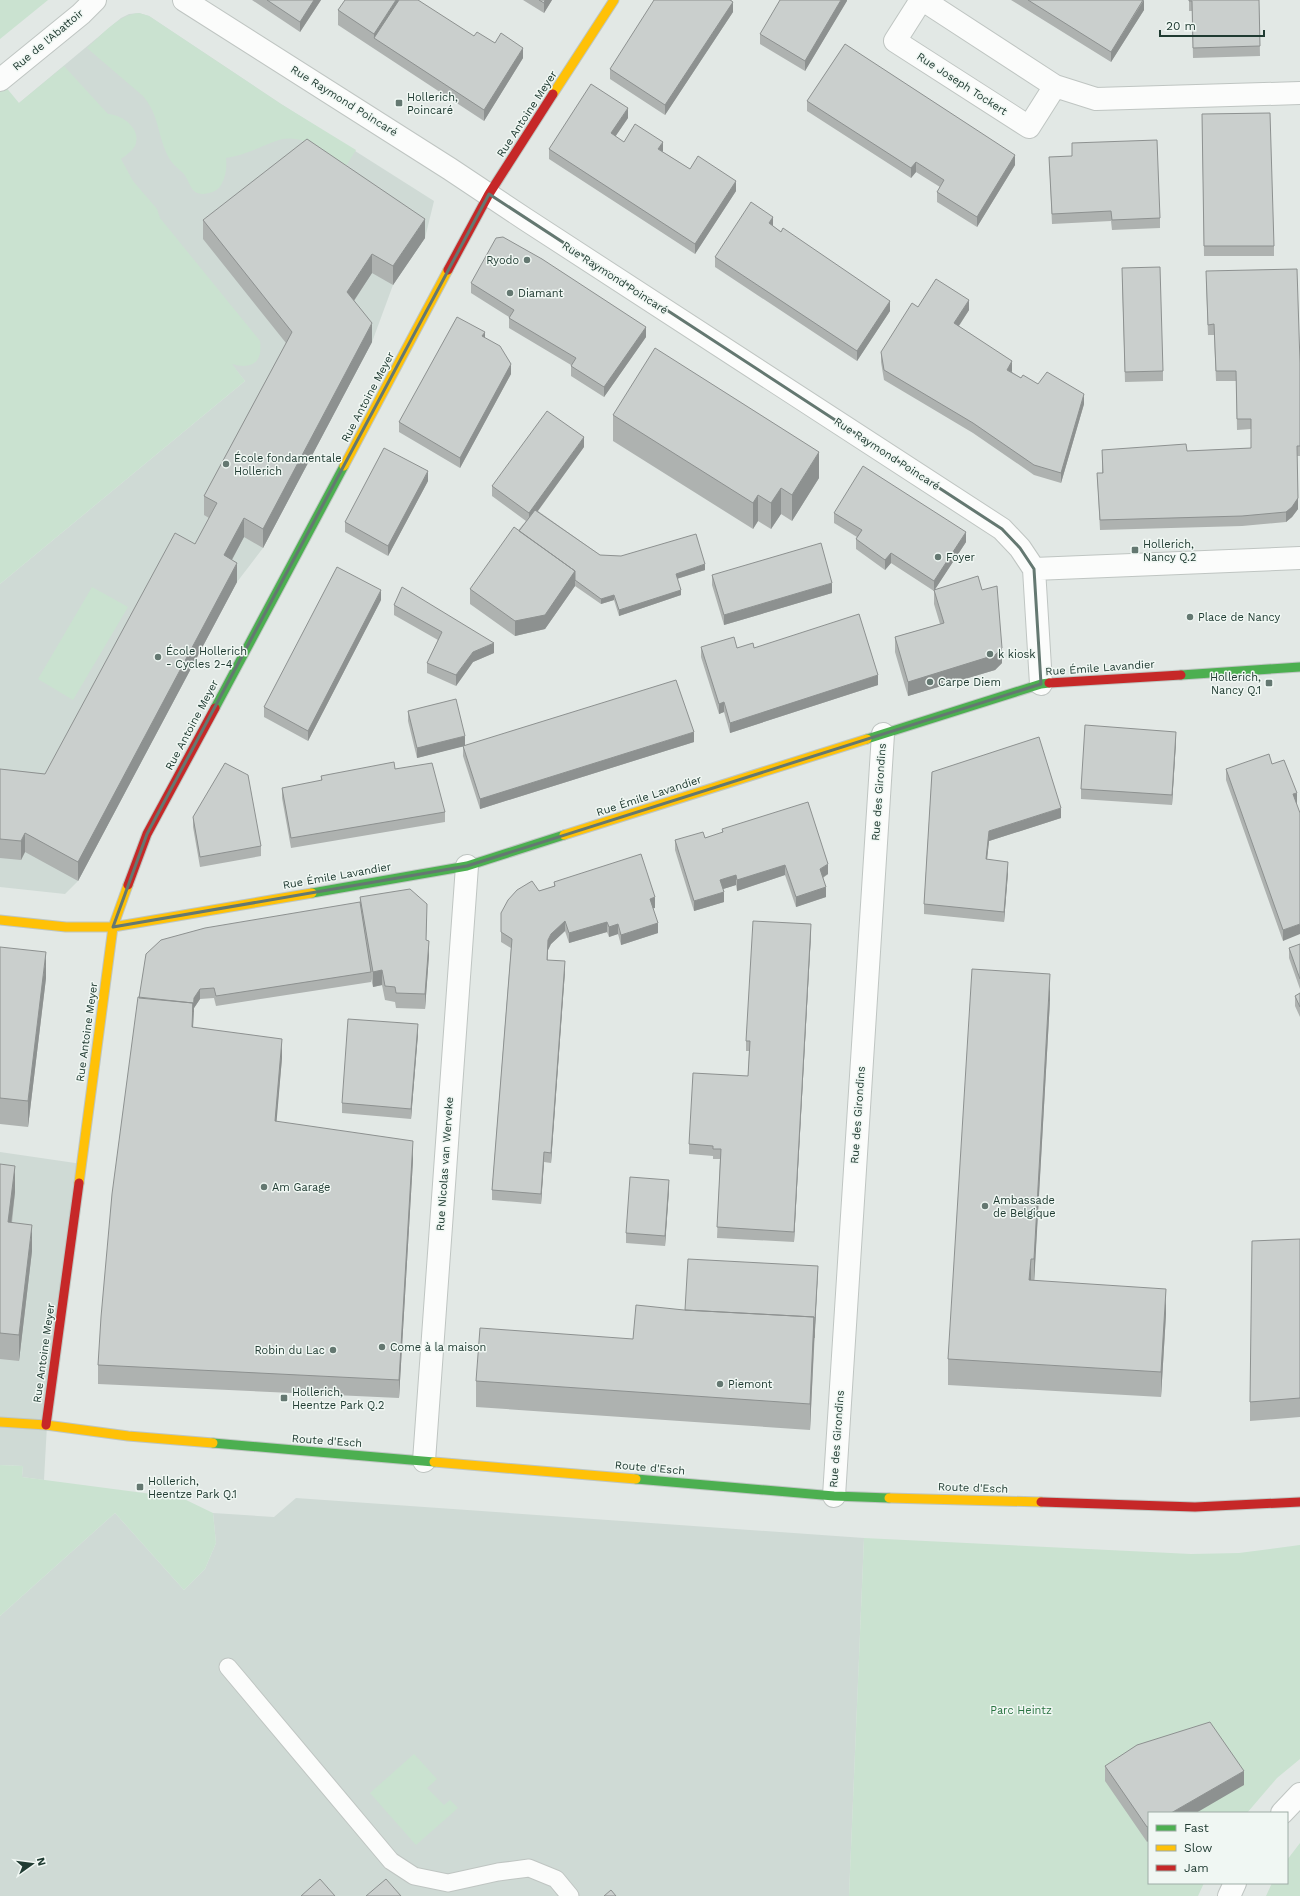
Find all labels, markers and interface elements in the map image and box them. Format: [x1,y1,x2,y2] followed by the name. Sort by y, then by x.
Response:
[10,6,86,73] street label: Rue de l'Abattoir
[1160,12,1264,38] scale bar
[1166,19,1196,33] text: 20 m
[914,50,1010,118] street label: Rue Joseph Tockert
[288,63,400,139] street label: Rue Raymond Poincaré
[494,68,560,160] street label: Rue Antoine Meyer
[407,91,458,117] place label: Hollerich, Poincaré
[394,98,404,108] marker: Hollerich, Poincaré
[560,239,670,317] street label: Rue Raymond Poincaré
[486,254,519,267] place label: Ryodo
[522,255,532,265] marker: Ryodo
[518,287,563,300] place label: Diamant
[505,288,515,298] marker: Diamant
[339,349,398,444] street label: Rue Antoine Meyer
[832,415,942,493] street label: Rue Raymond Poincaré
[234,451,342,478] place label: École fondamentale Hollerich
[221,459,231,469] marker: École fondamentale Hollerich
[1143,538,1196,564] place label: Hollerich, Nancy Q.2
[1130,545,1140,555] marker: Hollerich, Nancy Q.2
[946,551,976,564] place label: Foyer
[933,552,943,562] marker: Foyer
[1198,611,1281,624] place label: Place de Nancy
[1185,612,1195,622] marker: Place de Nancy
[166,644,247,671] place label: École Hollerich - Cycles 2-4
[998,648,1036,661] place label: k kiosk
[985,649,995,659] marker: k kiosk
[153,652,163,662] marker: École Hollerich - Cycles 2-4
[1045,657,1156,678] street label: Rue Émile Lavandier
[1210,671,1261,697] place label: Hollerich, Nancy Q.1
[938,676,1001,689] place label: Carpe Diem
[163,677,222,772] street label: Rue Antoine Meyer
[925,677,935,687] marker: Carpe Diem
[1264,678,1274,688] marker: Hollerich, Nancy Q.1
[869,743,889,841] street label: Rue des Girondins
[594,772,704,819] street label: Rue Émile Lavandier
[282,859,393,892] street label: Rue Émile Lavandier
[74,981,101,1083] street label: Rue Antoine Meyer
[848,1066,868,1164] street label: Rue des Girondins
[434,1097,456,1231] street label: Rue Nicolas van Werveke
[272,1181,330,1194] place label: Am Garage
[259,1182,269,1192] marker: Am Garage
[993,1194,1056,1220] place label: Ambassade de Belgique
[980,1201,990,1211] marker: Ambassade de Belgique
[31,1302,58,1404] street label: Rue Antoine Meyer
[390,1341,486,1354] place label: Come à la maison
[377,1342,387,1352] marker: Come à la maison
[254,1344,325,1357] place label: Robin du Lac
[328,1345,338,1355] marker: Robin du Lac
[728,1378,773,1391] place label: Piemont
[715,1379,725,1389] marker: Piemont
[292,1386,384,1412] place label: Hollerich, Heentze Park Q.2
[827,1390,847,1488] street label: Rue des Girondins
[279,1393,289,1403] marker: Hollerich, Heentze Park Q.2
[291,1432,363,1450] street label: Route d'Esch
[614,1458,686,1478] street label: Route d'Esch
[148,1475,237,1501] place label: Hollerich, Heentze Park Q.1
[938,1480,1008,1496] street label: Route d'Esch
[135,1482,145,1492] marker: Hollerich, Heentze Park Q.1
[990,1704,1052,1717] park label: Parc Heintz
[1148,1812,1288,1884] legend
[1184,1821,1209,1835] text: Fast
[1184,1841,1212,1855] text: Slow
[12,1844,52,1884] north arrow
[34,1856,49,1867] text: N
[1184,1861,1209,1875] text: Jam

